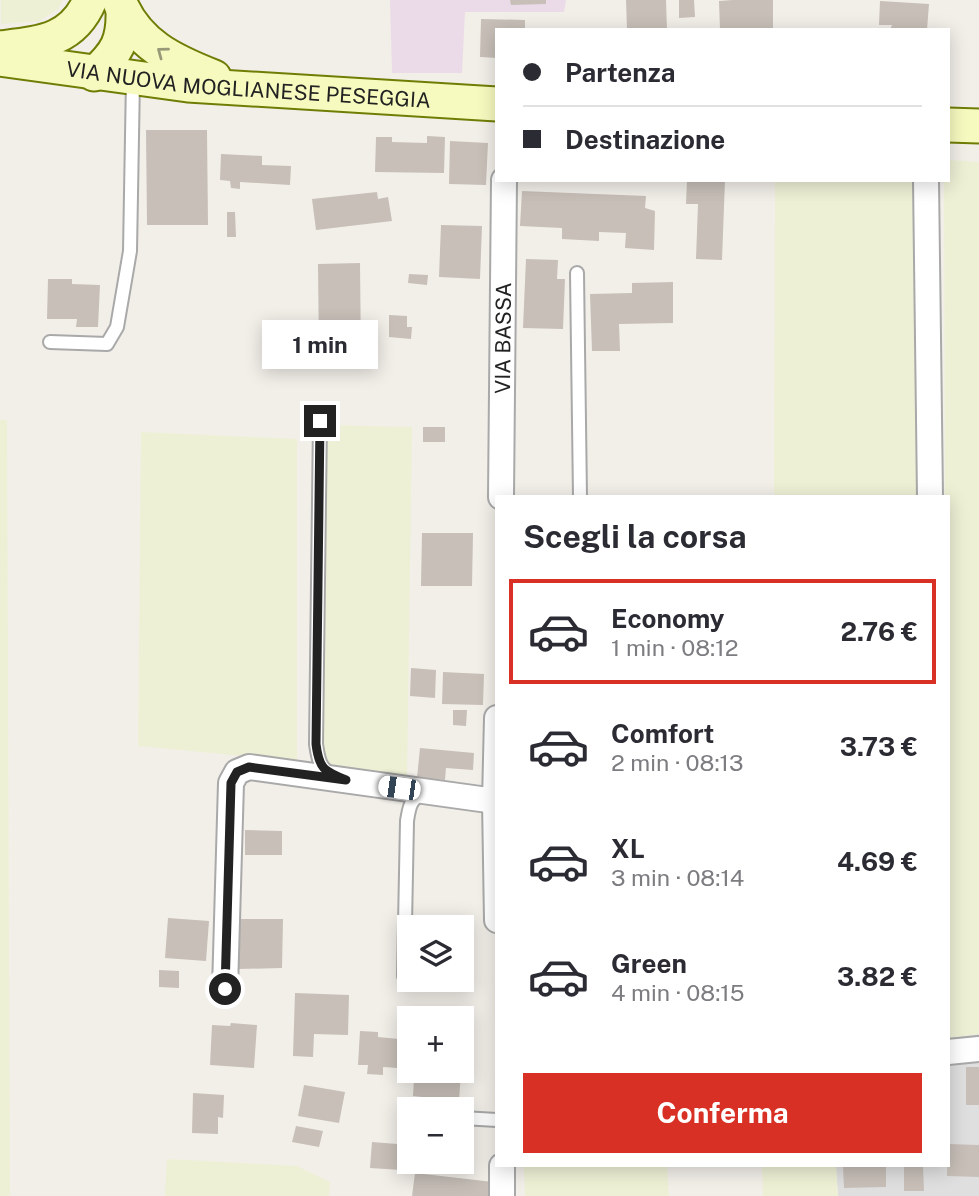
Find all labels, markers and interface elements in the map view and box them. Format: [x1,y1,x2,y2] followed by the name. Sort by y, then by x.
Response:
[157,47,169,60] one-way arrow
[65,56,432,112] street label: VIA NUOVA MOGLIANESE PESEGGIA
[565,57,676,88] text: Partenza
[565,124,725,155] text: Destinazione
[489,282,516,394] street label: VIA BASSA
[262,320,378,368] callout: 1 min
[292,331,348,358] text: 1 min
[304,405,336,437] route end
[523,518,747,555] text: Scegli la corsa
[527,600,590,663] icon: car
[611,603,724,634] text: Economy
[841,616,918,647] text: 2.76 €
[611,634,738,661] text: 1 min · 08:12
[527,715,590,778] icon: car
[611,718,714,749] text: Comfort
[840,731,918,762] text: 3.73 €
[611,749,743,776] text: 2 min · 08:13
[377,775,422,801] car
[527,830,590,893] icon: car
[611,833,645,864] text: XL
[837,846,918,877] text: 4.69 €
[611,864,744,891] text: 3 min · 08:14
[397,915,474,1174] map controls
[397,915,474,992] button: layers
[527,945,590,1008] icon: car
[611,948,687,979] text: Green
[837,961,918,992] text: 3.82 €
[209,973,241,1005] route start
[611,979,744,1006] text: 4 min · 08:15
[397,1006,474,1083] button: +
[523,1073,922,1153] button: Conferma
[397,1097,474,1174] button: −

